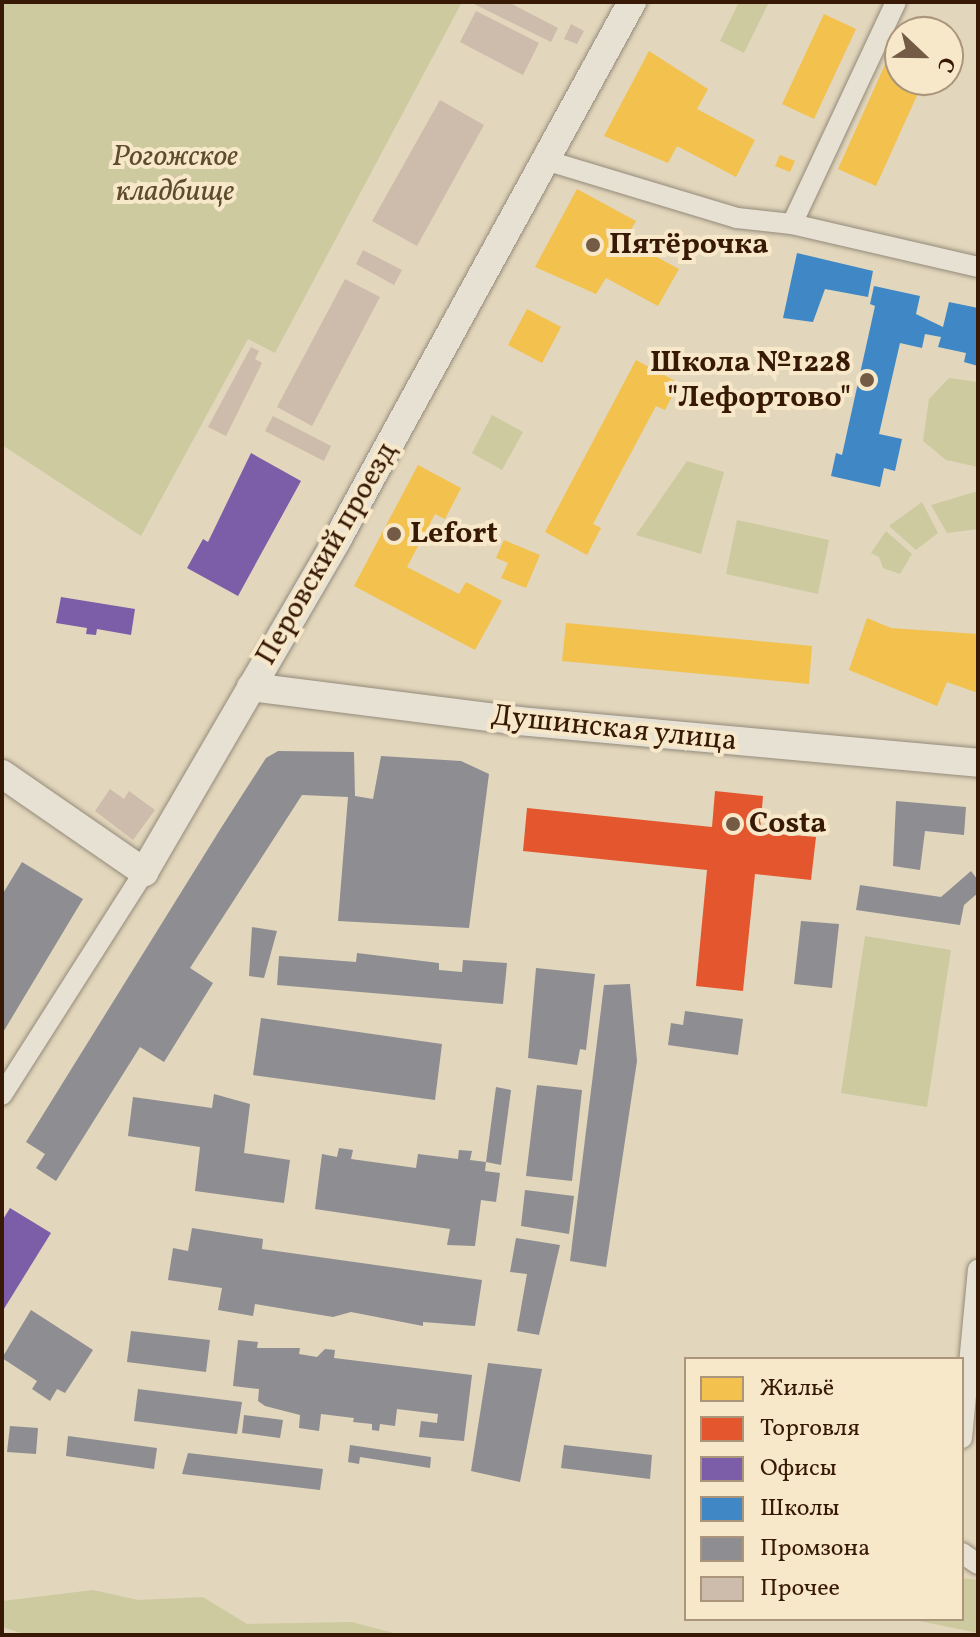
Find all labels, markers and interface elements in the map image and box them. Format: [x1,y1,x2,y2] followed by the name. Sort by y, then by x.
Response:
[884,16,964,96] north arrow
[928,52,962,77] text: С
[112,139,238,210] park label: Рогожское кладбище
[609,227,769,263] place label: Пятёрочка
[584,236,602,254] marker: Пятёрочка
[650,345,851,416] place label: Школа №1228 "Лефортово"
[858,371,876,389] marker: Школа №1228 "Лефортово"
[249,436,405,672] street label: Перовский проезд
[410,516,498,552] place label: Lefort
[385,525,403,543] marker: Lefort
[489,698,739,760] street label: Душинская улица
[749,806,827,842] place label: Costa
[724,815,742,833] marker: Costa
[684,1357,964,1621] legend
[760,1372,834,1406] text: Жильё
[760,1412,860,1446] text: Торговля
[760,1452,837,1486] text: Офисы
[760,1492,840,1526] text: Школы
[760,1532,870,1566] text: Промзона
[760,1572,840,1606] text: Прочее

